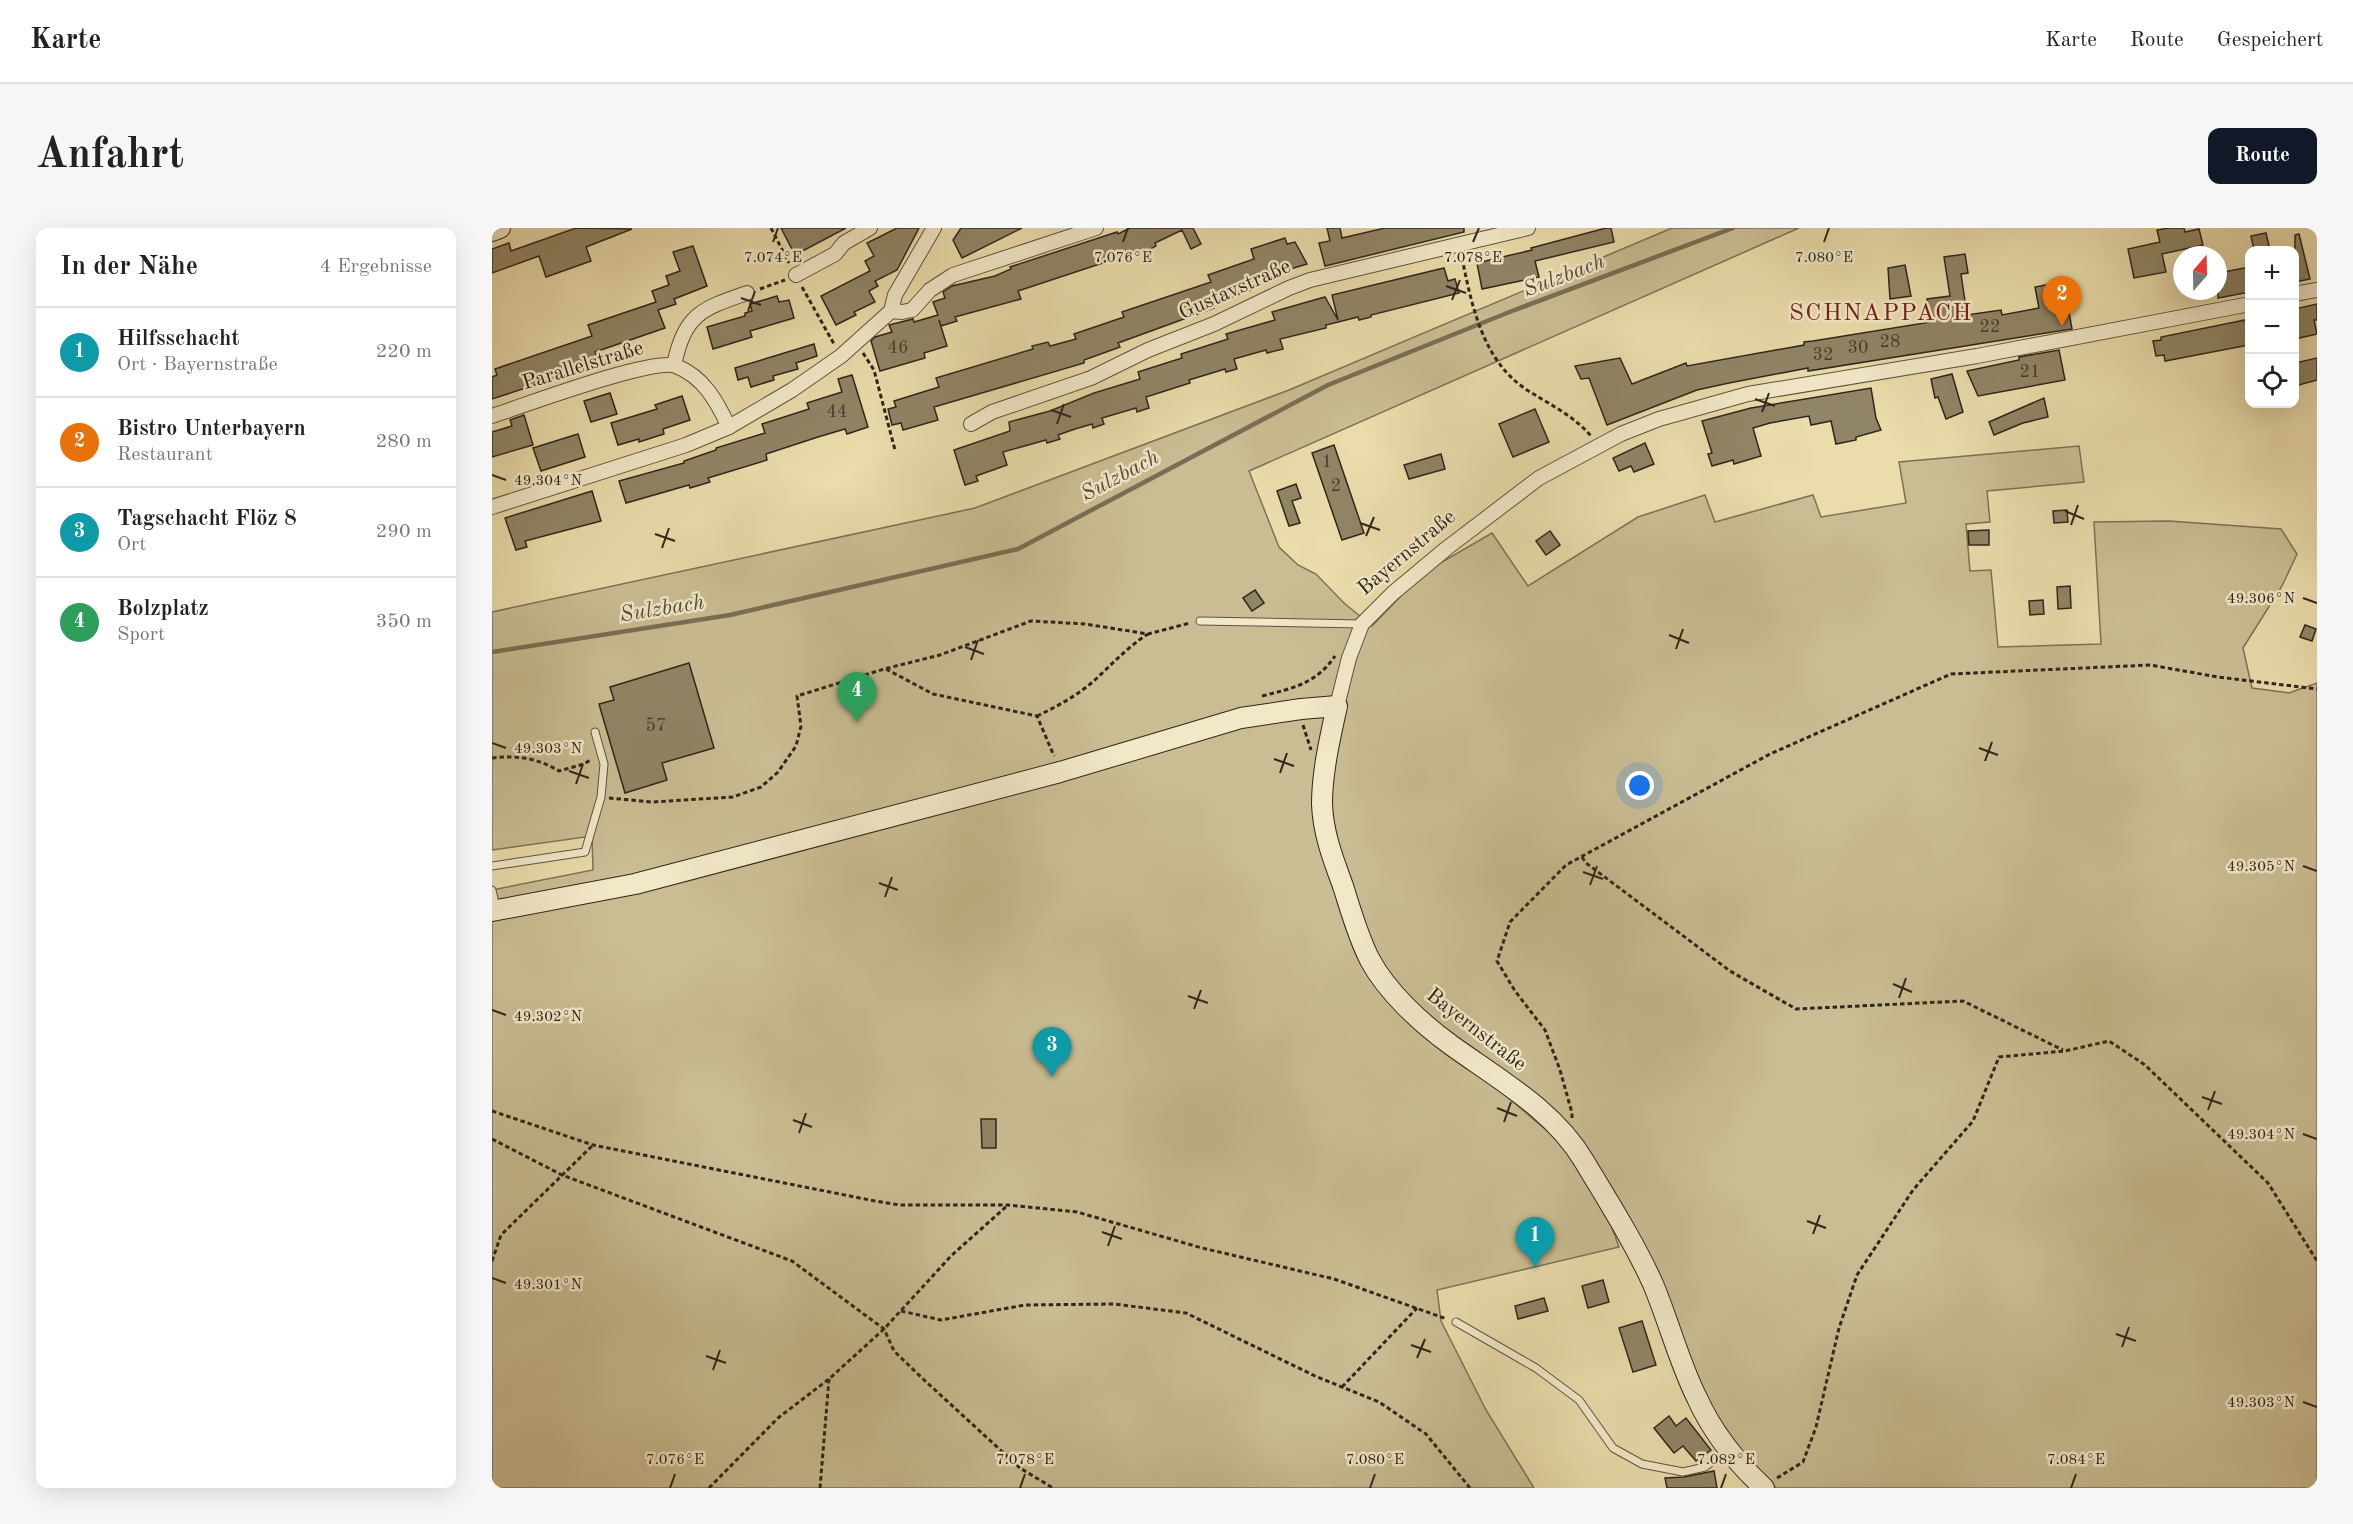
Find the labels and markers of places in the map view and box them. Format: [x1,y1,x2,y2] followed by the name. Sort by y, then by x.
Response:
[2042,276,2082,326] pin: 2
[838,672,877,722] pin: 4
[1032,1028,1072,1077] pin: 3
[1516,1218,1554,1267] pin: 1

